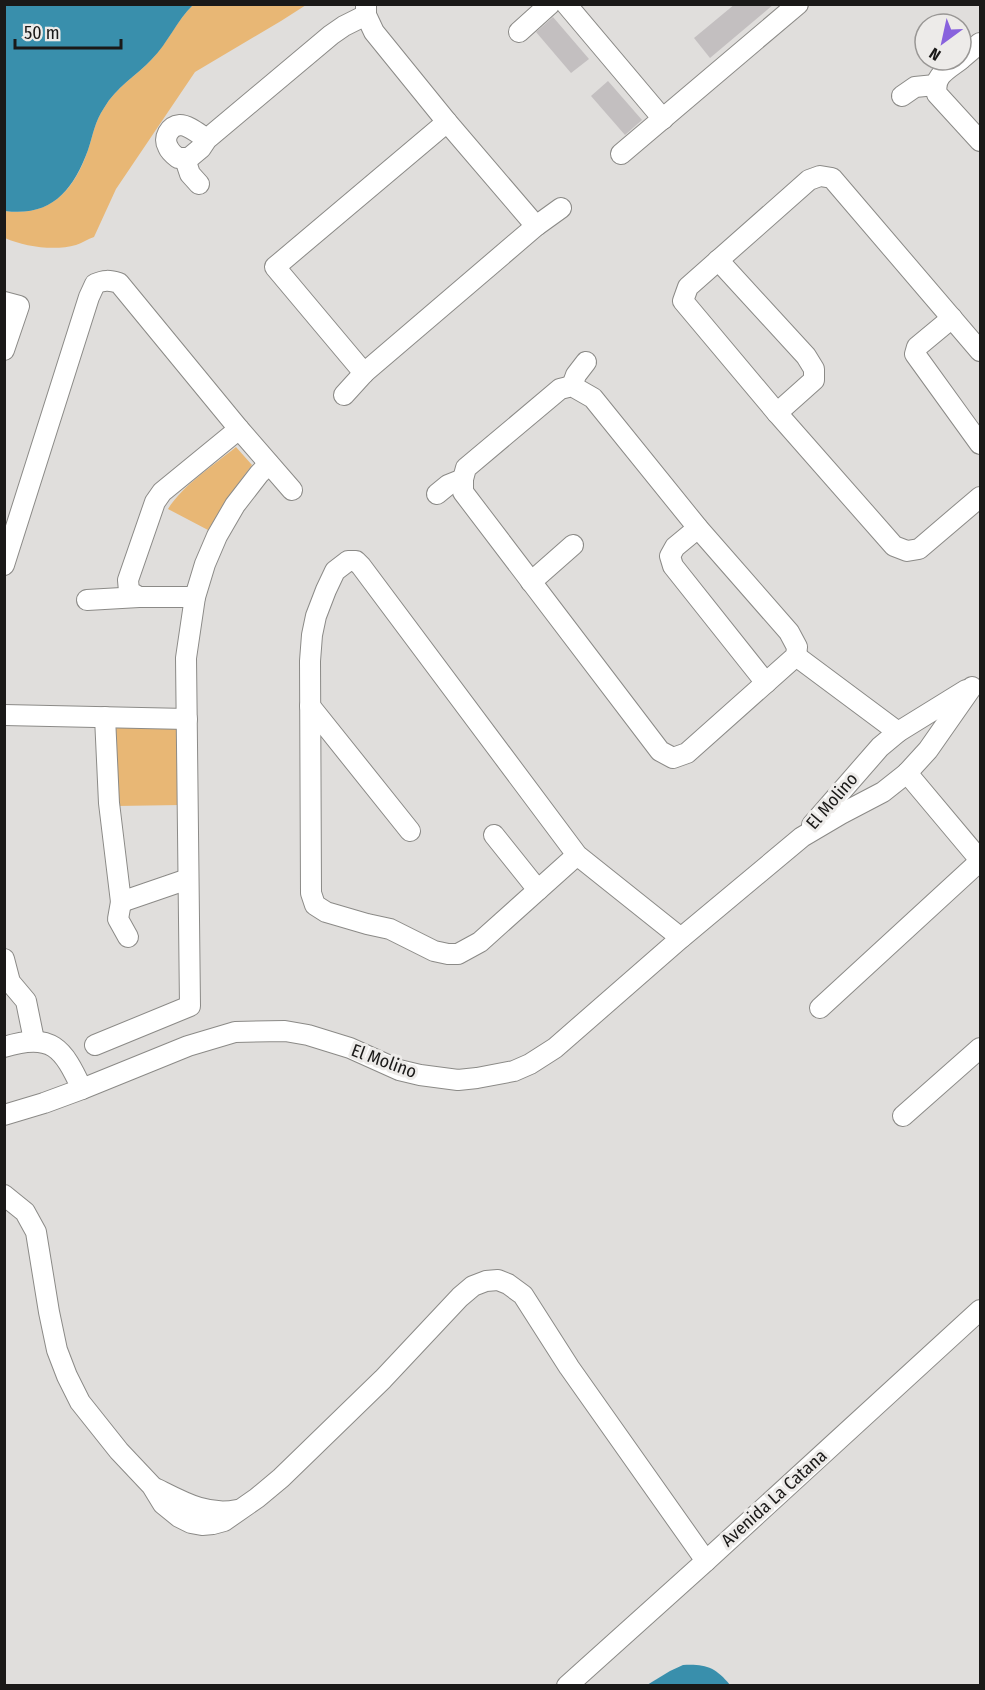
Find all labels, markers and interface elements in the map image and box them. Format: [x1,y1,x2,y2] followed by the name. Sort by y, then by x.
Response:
[15,12,122,50] scale bar
[913,12,973,72] north arrow
[24,22,60,44] text: 50 m
[926,44,944,65] text: N
[801,768,863,834] street label: El Molino
[348,1039,420,1083] street label: El Molino
[717,1445,831,1551] street label: Avenida La Catana

